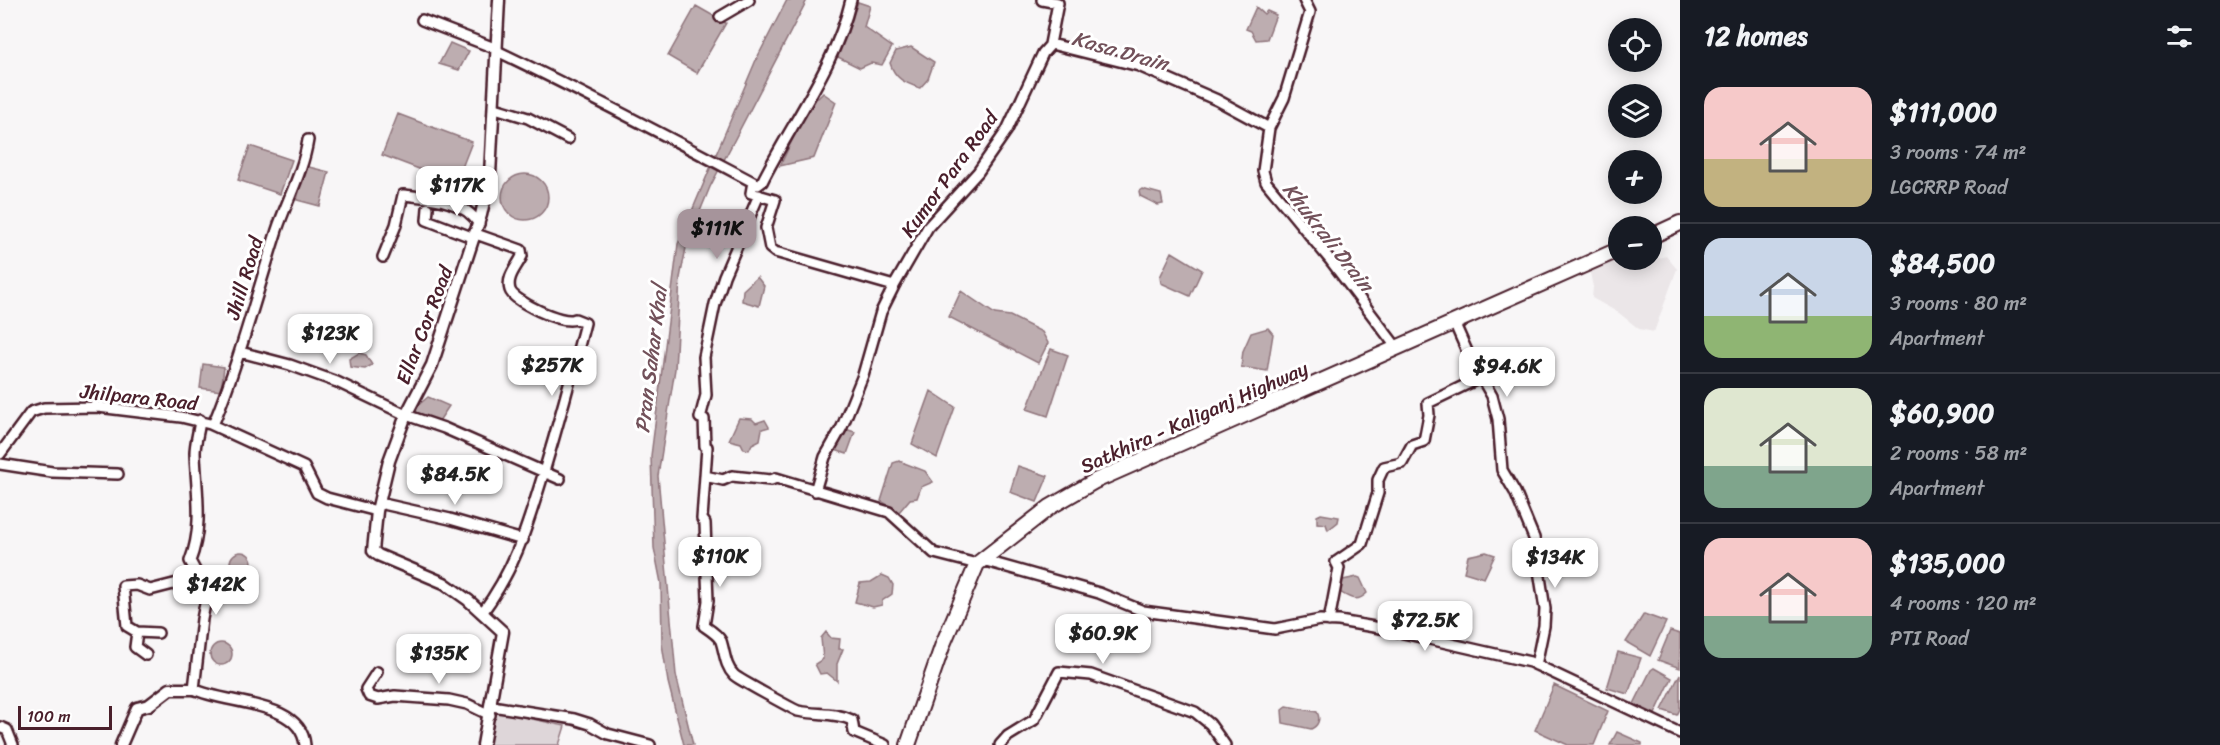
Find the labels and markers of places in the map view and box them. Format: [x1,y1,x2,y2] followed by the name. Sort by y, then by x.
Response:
[415,166,499,217] pin: $117K
[675,209,759,260] pin: $111K
[288,314,372,365] pin: $123K
[510,346,594,397] pin: $257K
[1458,347,1556,398] pin: $94.6K
[406,455,504,506] pin: $84.5K
[678,537,762,588] pin: $110K
[1513,538,1597,589] pin: $134K
[174,565,258,616] pin: $142K
[1376,601,1474,652] pin: $72.5K
[1054,614,1152,665] pin: $60.9K
[397,634,481,685] pin: $135K

